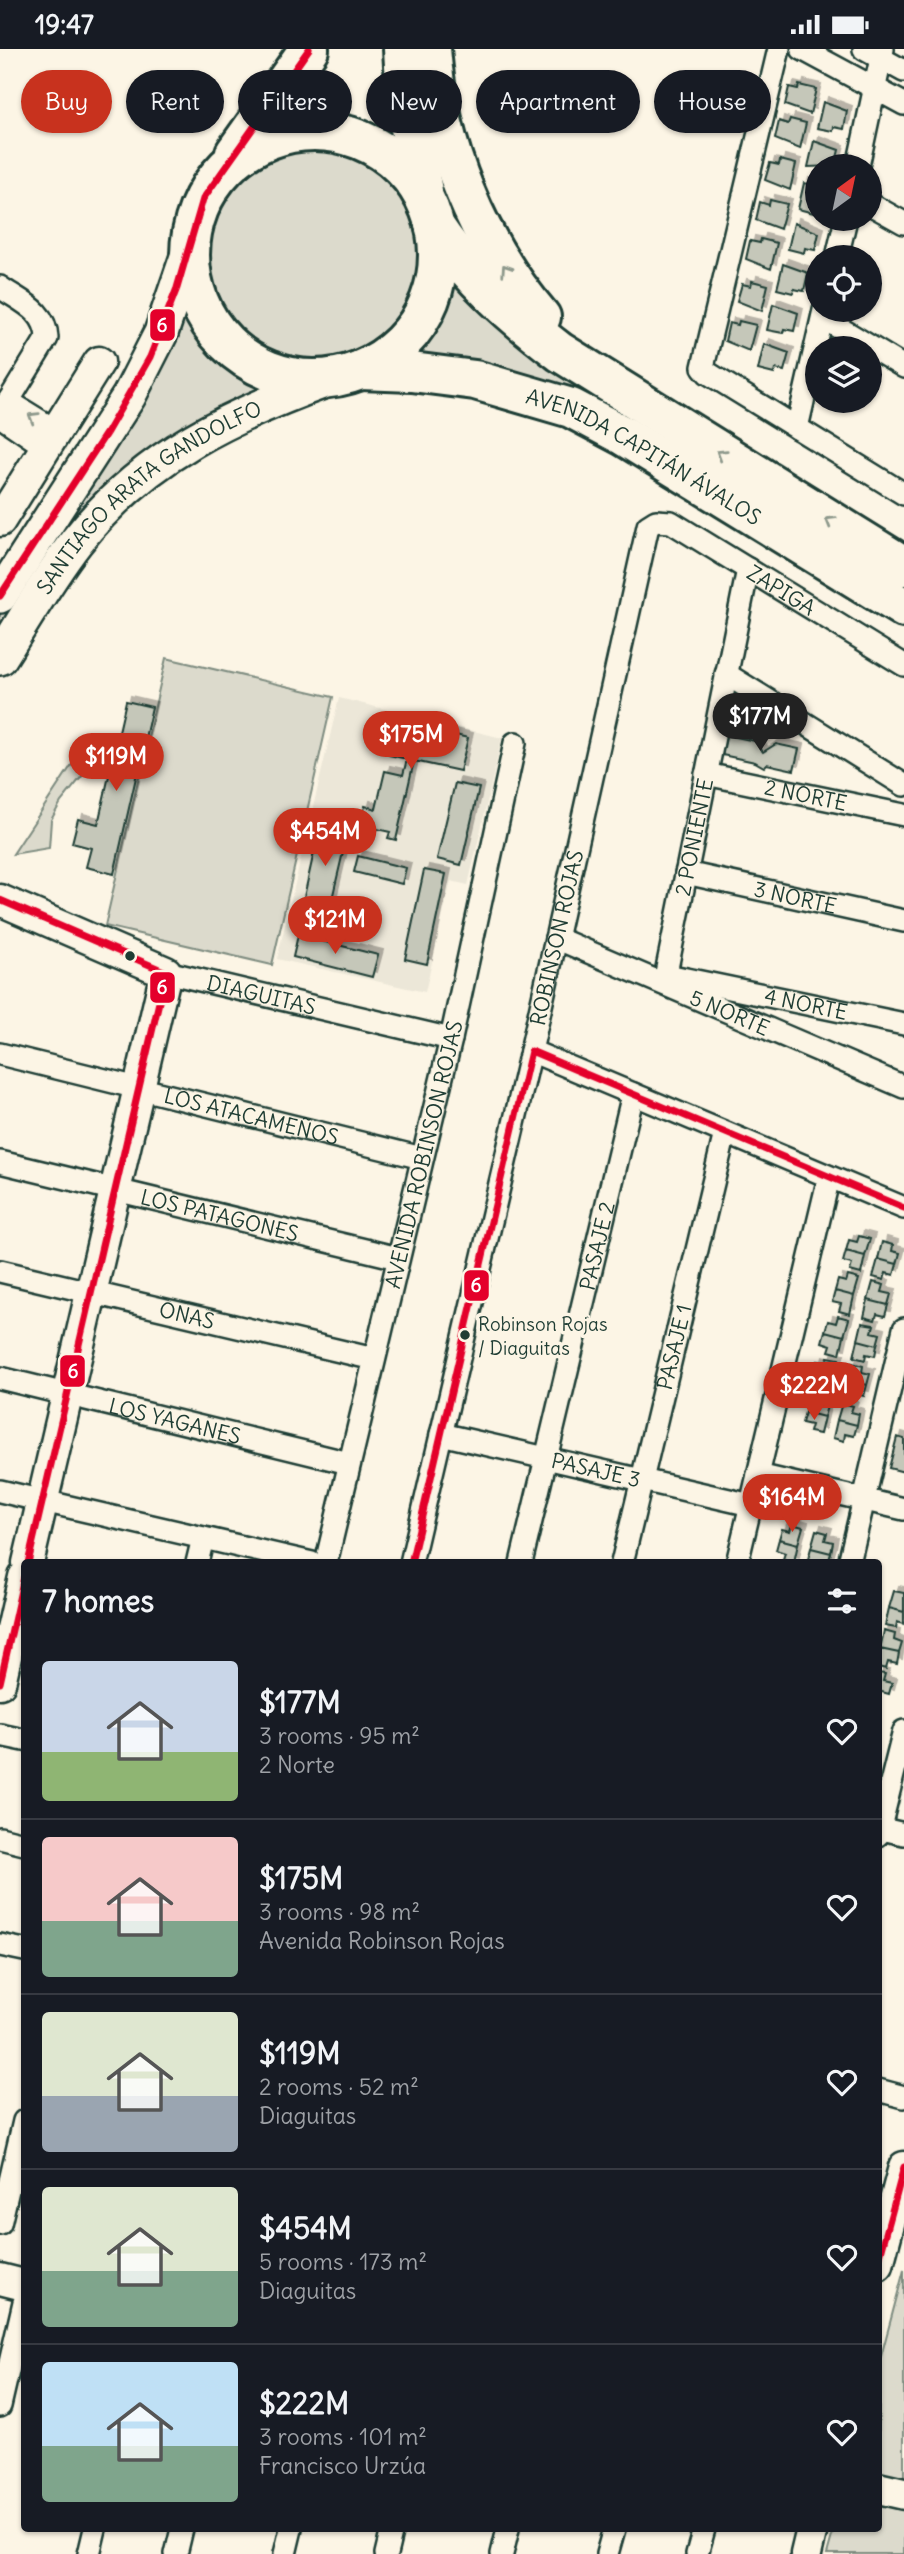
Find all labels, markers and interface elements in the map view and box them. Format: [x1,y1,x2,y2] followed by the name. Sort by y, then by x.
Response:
[35,8,94,41] text: 19:47
[21,70,112,133] chip: Buy
[126,70,224,133] chip: Rent
[238,70,352,133] chip: Filters
[366,70,462,133] chip: New
[476,70,640,133] chip: Apartment
[654,70,771,133] chip: House
[805,154,882,231] north arrow
[805,154,882,413] map controls
[805,245,882,322] button: locate
[502,264,515,277] one-way arrow
[149,308,176,342] line badge: 6
[157,313,168,337] text: 6
[805,336,882,413] button: layers
[523,382,767,531] street label: AVENIDA CAPITÁN ÁVALOS
[30,394,266,599] street label: SANTIAGO ARATA GANDOLFO
[27,412,40,425] one-way arrow
[715,449,728,462] one-way arrow
[825,516,838,529] one-way arrow
[742,559,821,621] street label: ZAPIGA
[711,693,809,753] pin: $177M
[729,701,791,730] text: $177M
[362,711,460,771] pin: $175M
[379,719,443,748] text: $175M
[67,733,165,793] pin: $119M
[85,741,147,770] text: $119M
[762,773,850,816] street label: 2 NORTE
[669,776,719,898] street label: 2 PONIENTE
[276,809,374,868] pin: $454M
[289,816,361,845] text: $454M
[524,847,589,1028] street label: ROBINSON ROJAS
[751,875,839,919] street label: 3 NORTE
[286,897,384,956] pin: $121M
[304,904,366,933] text: $121M
[123,949,137,963] unlabelled marker
[204,969,319,1020] street label: DIAGUITAS
[149,971,176,1004] line badge: 6
[157,975,168,999] text: 6
[762,982,850,1025] street label: 4 NORTE
[686,983,774,1041] street label: 5 NORTE
[378,1018,468,1291] street label: AVENIDA ROBINSON ROJAS
[161,1081,342,1150] street label: LOS ATACAMEÑOS
[138,1183,301,1247] street label: LOS PATAGONES
[573,1199,620,1293] street label: PASAJE 2
[463,1269,490,1302] line badge: 6
[471,1273,482,1297] text: 6
[157,1295,217,1335] street label: ONAS
[650,1302,697,1393] street label: PASAJE 1
[478,1312,608,1360] place label: Robinson Rojas / Diaguitas
[458,1328,472,1342] marker: Robinson Rojas / Diaguitas
[59,1354,86,1388] line badge: 6
[68,1359,79,1383] text: 6
[765,1363,863,1422] pin: $222M
[779,1370,849,1399] text: $222M
[106,1392,244,1450] street label: LOS YAGANES
[549,1446,643,1493] street label: PASAJE 3
[743,1475,841,1534] pin: $164M
[759,1482,825,1511] text: $164M
[42,1582,154,1620] text: 7 homes
[823,1582,861,1620] icon: filters
[259,1683,341,1721] text: $177M
[98,1689,182,1773] icon: home
[823,1712,861,1750] icon: heart
[259,1721,420,1750] text: 3 rooms · 95 m²
[259,1750,335,1779] text: 2 Norte
[259,1859,343,1897] text: $175M
[98,1865,182,1949] icon: home
[823,1888,861,1926] icon: heart
[259,1897,420,1926] text: 3 rooms · 98 m²
[259,1926,505,1955] text: Avenida Robinson Rojas
[259,2034,341,2072] text: $119M
[98,2040,182,2124] icon: home
[823,2063,861,2101] icon: heart
[259,2072,419,2101] text: 2 rooms · 52 m²
[259,2101,356,2130] text: Diaguitas
[259,2209,352,2247] text: $454M
[98,2215,182,2299] icon: home
[823,2238,861,2276] icon: heart
[259,2247,427,2276] text: 5 rooms · 173 m²
[259,2276,356,2305] text: Diaguitas
[259,2384,349,2422] text: $222M
[98,2390,182,2474] icon: home
[823,2413,861,2451] icon: heart
[259,2422,427,2451] text: 3 rooms · 101 m²
[259,2451,426,2480] text: Francisco Urzúa

